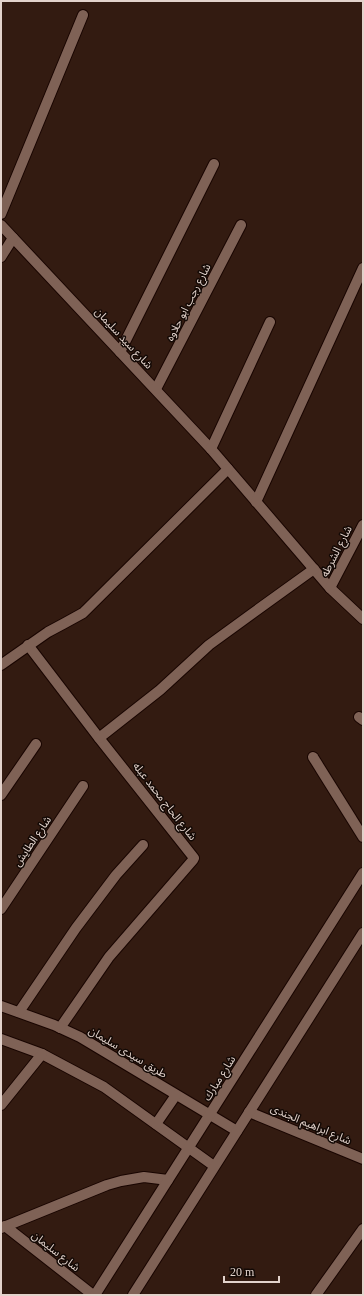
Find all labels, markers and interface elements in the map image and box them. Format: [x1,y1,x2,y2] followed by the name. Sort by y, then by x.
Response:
[163,261,215,343] street label: شارع رجب ابو حلاوه
[91,305,155,372] street label: شارع سيد سليمان
[318,523,356,580] street label: شارع الشرطه
[129,760,199,844] street label: شارع الحاج محمد عبله
[11,813,55,869] street label: شارع الطايش
[86,1024,169,1081] street label: طريق سيدى سليمان
[201,1053,239,1104] street label: شارع مبارك
[268,1102,353,1149] street label: شارع ابراهيم الجندى
[28,1229,83,1275] street label: شارع سليمان
[224,1258,279,1284] scale bar
[230,1265,255,1279] text: 20 m

